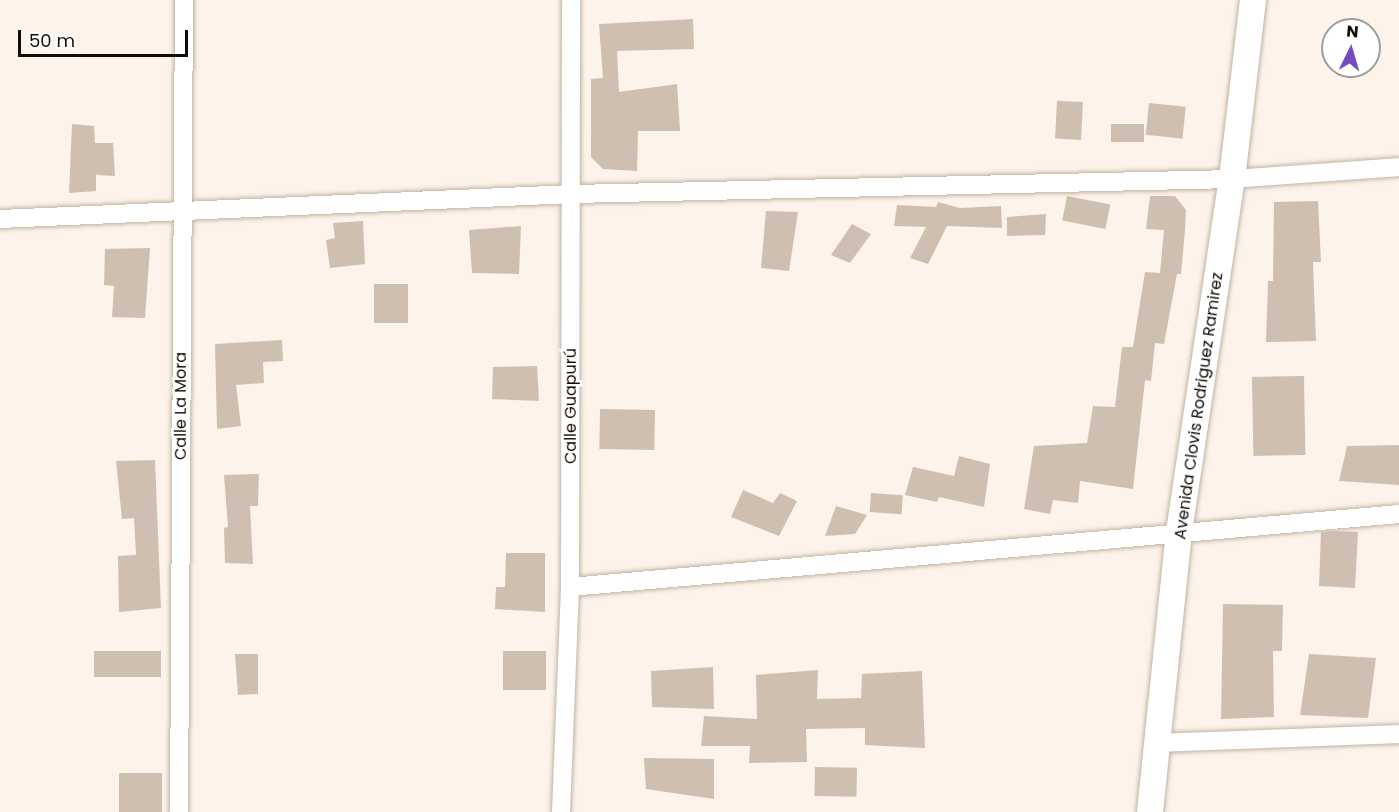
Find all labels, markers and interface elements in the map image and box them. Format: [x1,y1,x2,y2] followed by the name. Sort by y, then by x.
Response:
[21,18,190,56] scale bar
[1321,18,1381,78] north arrow
[1345,20,1359,44] text: N
[29,28,75,53] text: 50 m
[1171,271,1227,541] street label: Avenida Clovis Rodriguez Ramirez
[561,348,581,464] street label: Calle Guapurú
[171,352,191,460] street label: Calle La Mora

